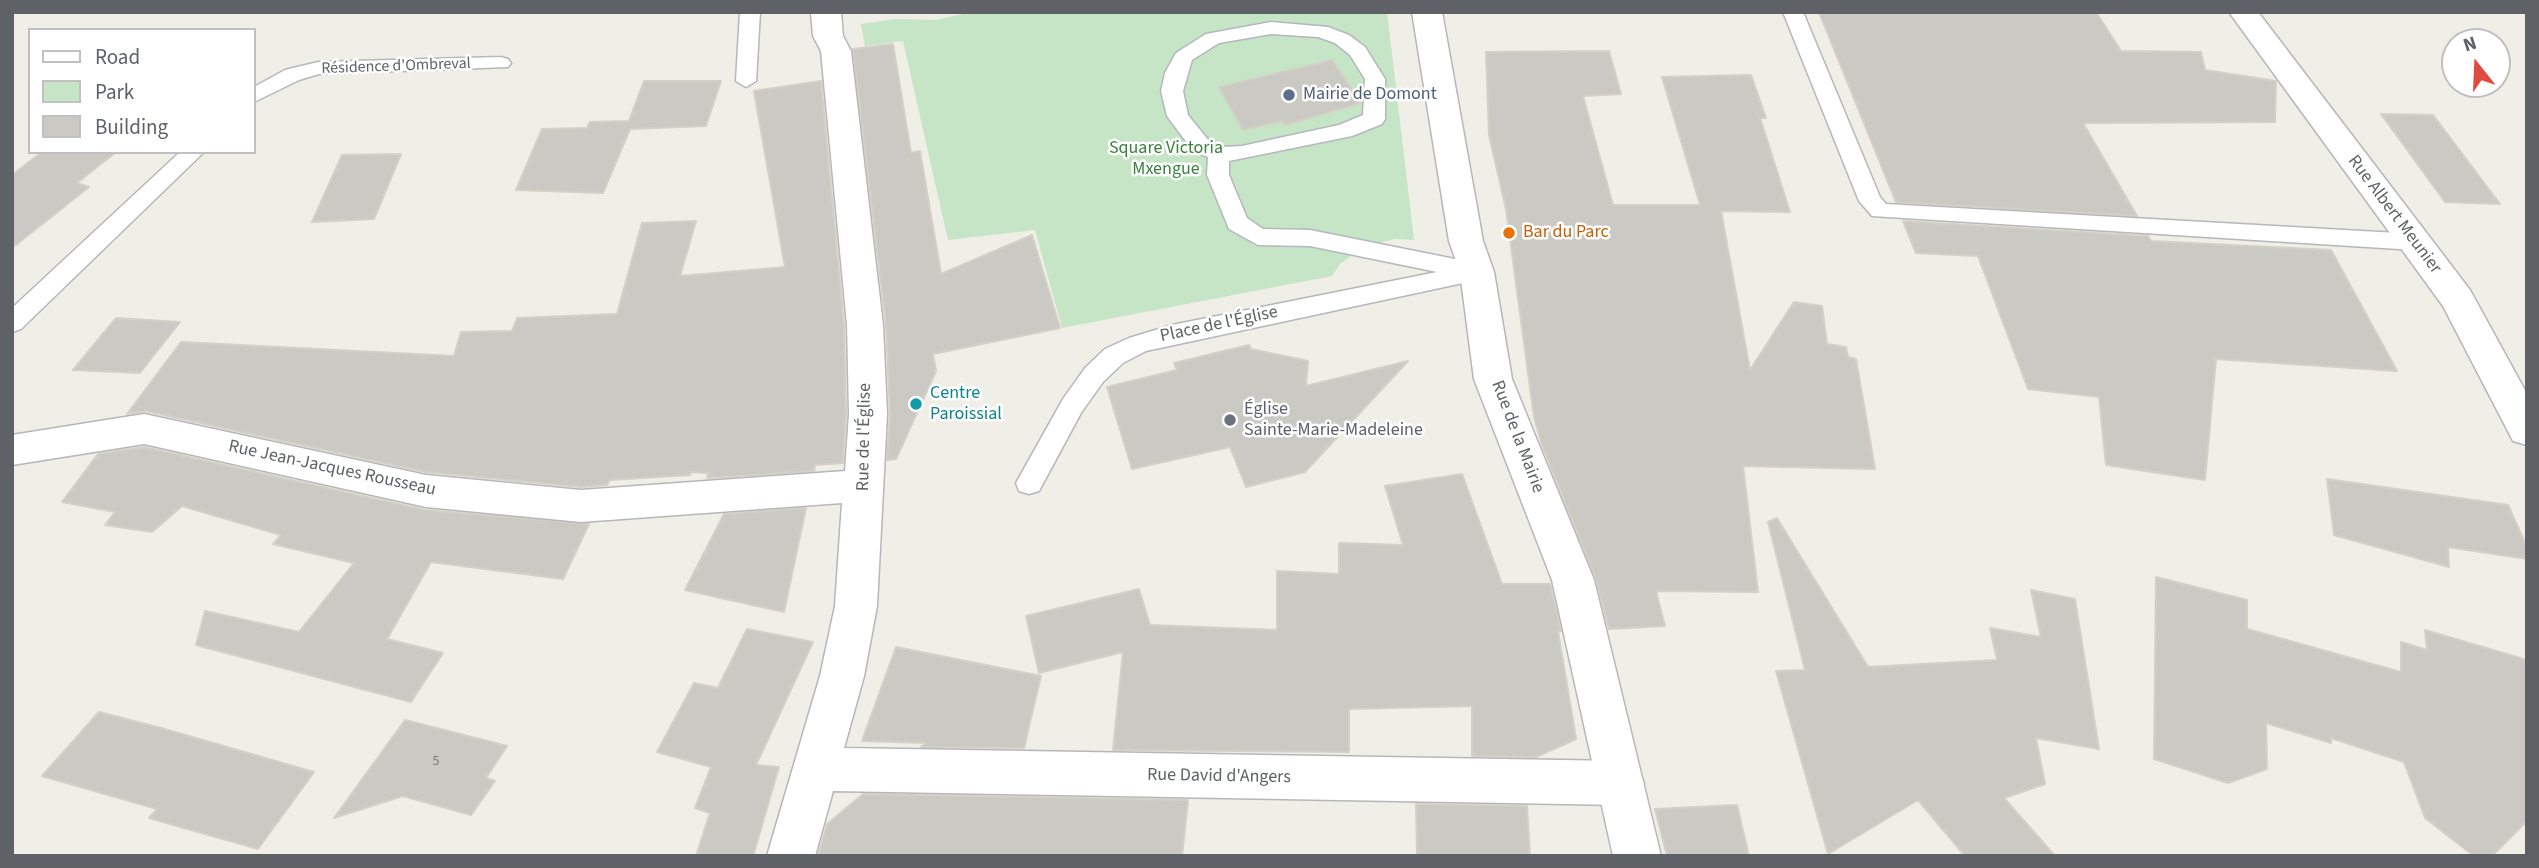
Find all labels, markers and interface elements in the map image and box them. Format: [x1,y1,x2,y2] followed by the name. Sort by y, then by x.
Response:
[28,28,256,154] legend
[2441,28,2511,98] north arrow
[2460,30,2480,59] text: N
[95,42,140,72] text: Road
[321,55,471,79] street label: Résidence d'Ombreval
[95,77,134,107] text: Park
[1303,84,1437,106] place label: Mairie de Domont
[1281,87,1297,103] marker: Mairie de Domont
[95,112,168,142] text: Building
[1109,138,1223,180] park label: Square Victoria Mxengue
[2342,151,2446,279] street label: Rue Albert Meunier
[1523,222,1609,244] place label: Bar du Parc
[1501,225,1517,241] marker: Bar du Parc
[1158,302,1280,348] street label: Place de l'Église
[1486,378,1548,496] street label: Rue de la Mairie
[853,383,877,491] street label: Rue de l'Église
[930,383,1002,426] place label: Centre Paroissial
[908,396,924,412] marker: Centre Paroissial
[1244,399,1423,442] place label: Église Sainte-Marie-Madeleine
[1222,412,1238,428] marker: Église Sainte-Marie-Madeleine
[226,436,438,502] street label: Rue Jean-Jacques Rousseau
[433,754,439,770] house number: 5
[1147,765,1291,789] street label: Rue David d'Angers

